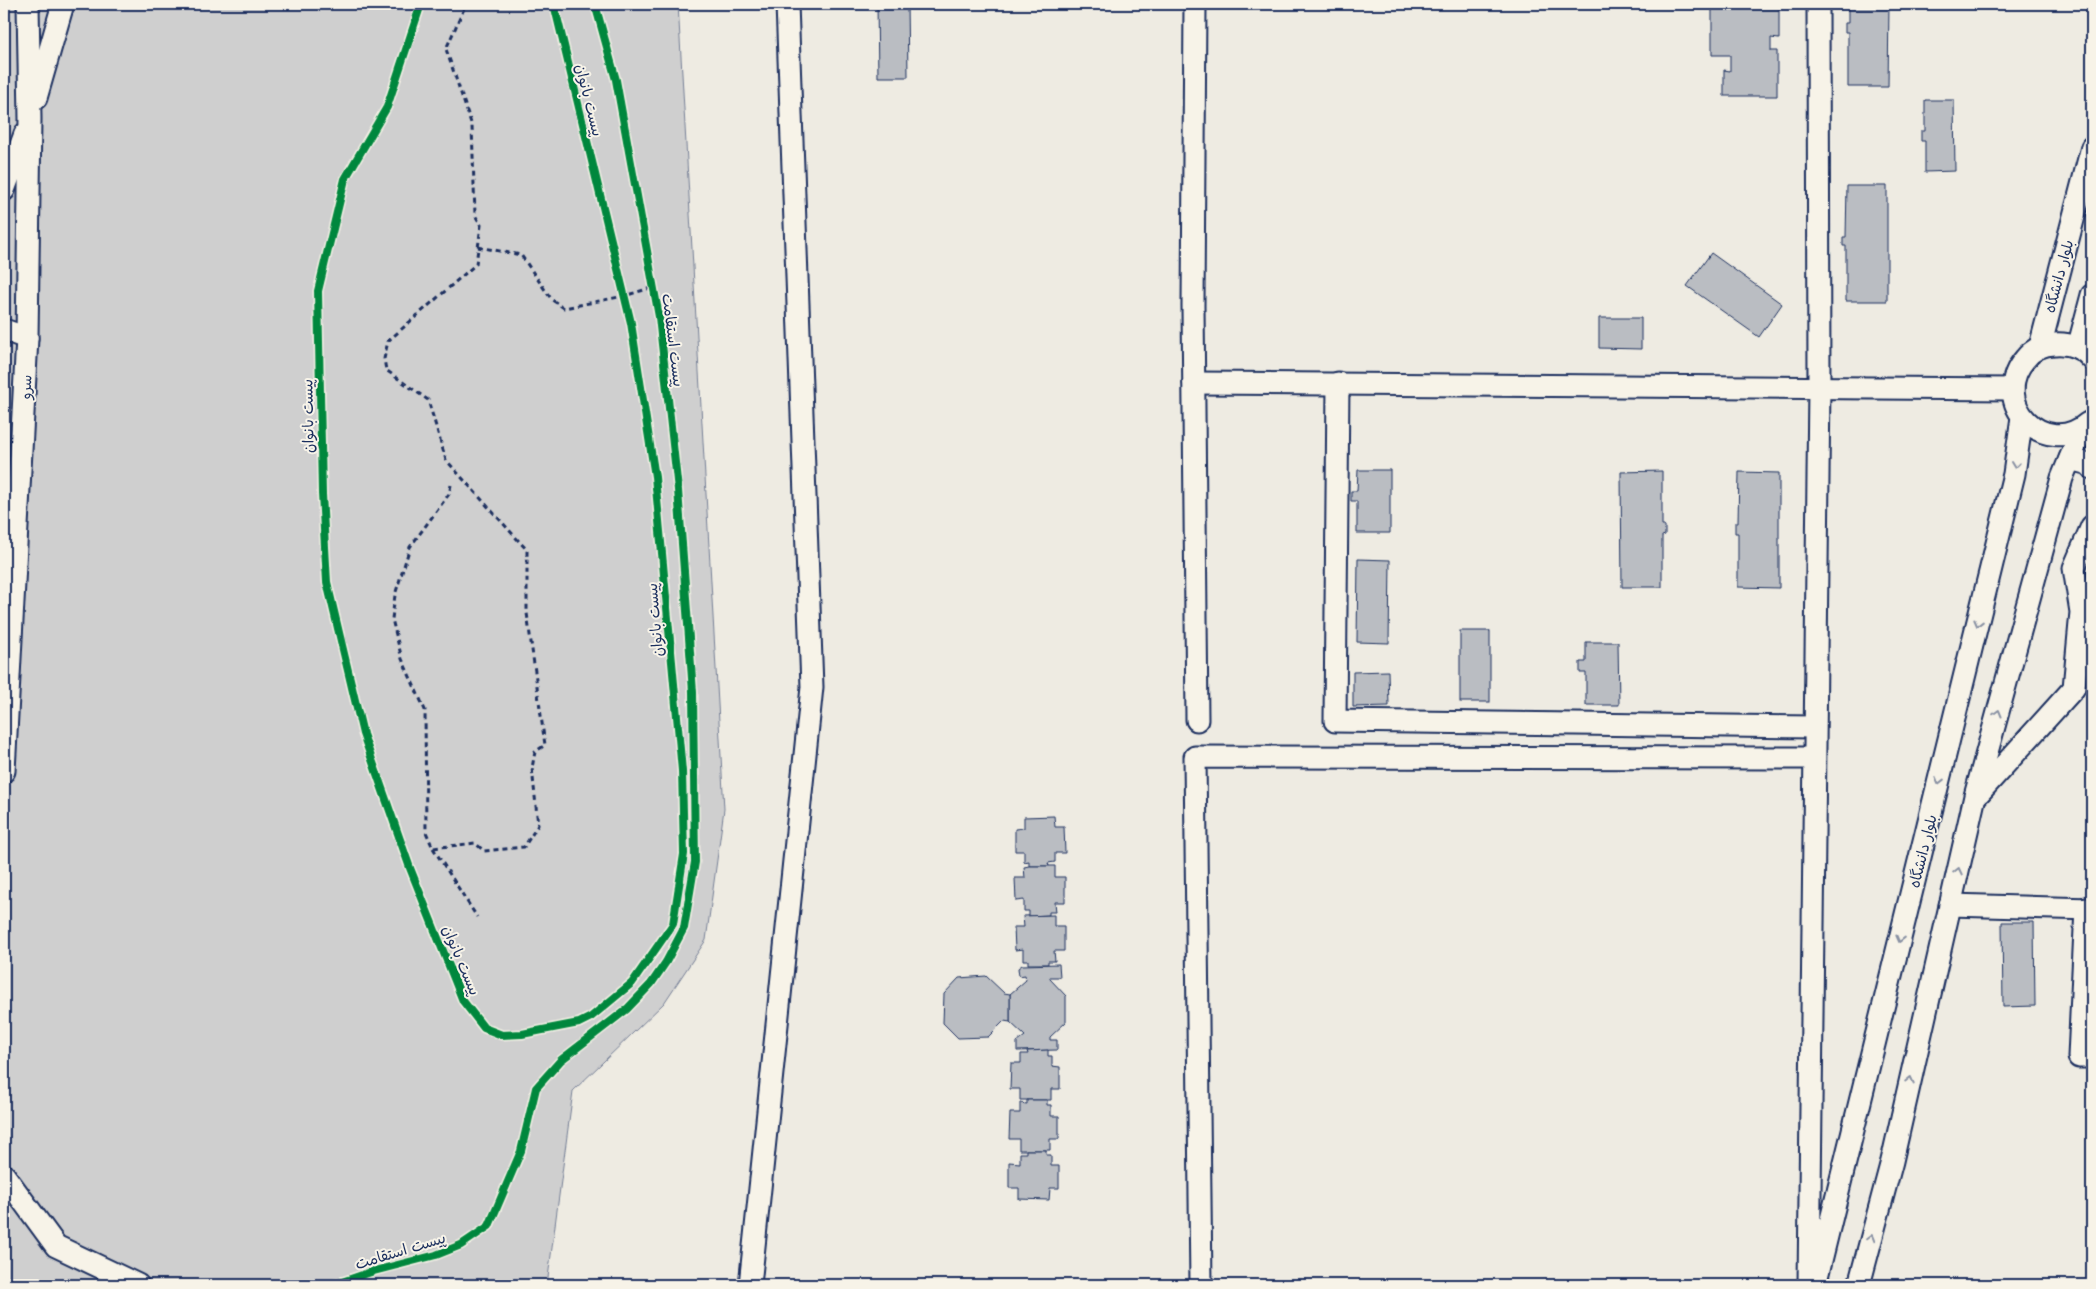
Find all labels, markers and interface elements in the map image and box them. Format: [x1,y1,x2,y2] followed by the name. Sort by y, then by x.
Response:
[570,62,609,139] street label: پیست بانوان
[2039,237,2077,315] street label: بلوار دانشگاه
[657,292,690,388] street label: پیست استقامت
[14,374,37,401] street label: سرو
[296,379,319,453] street label: پیست بانوان
[2010,461,2021,469] one-way arrow
[641,582,668,658] street label: پیست بانوان
[1973,618,1984,627] one-way arrow
[1992,709,2003,718] one-way arrow
[1934,776,1945,785] one-way arrow
[1903,812,1941,890] street label: بلوار دانشگاه
[1952,866,1963,875] one-way arrow
[437,922,486,998] street label: پیست بانوان
[1895,934,1906,943] one-way arrow
[1904,1076,1915,1085] one-way arrow
[352,1227,448,1274] street label: پیست استقامت
[1866,1235,1876,1243] one-way arrow

